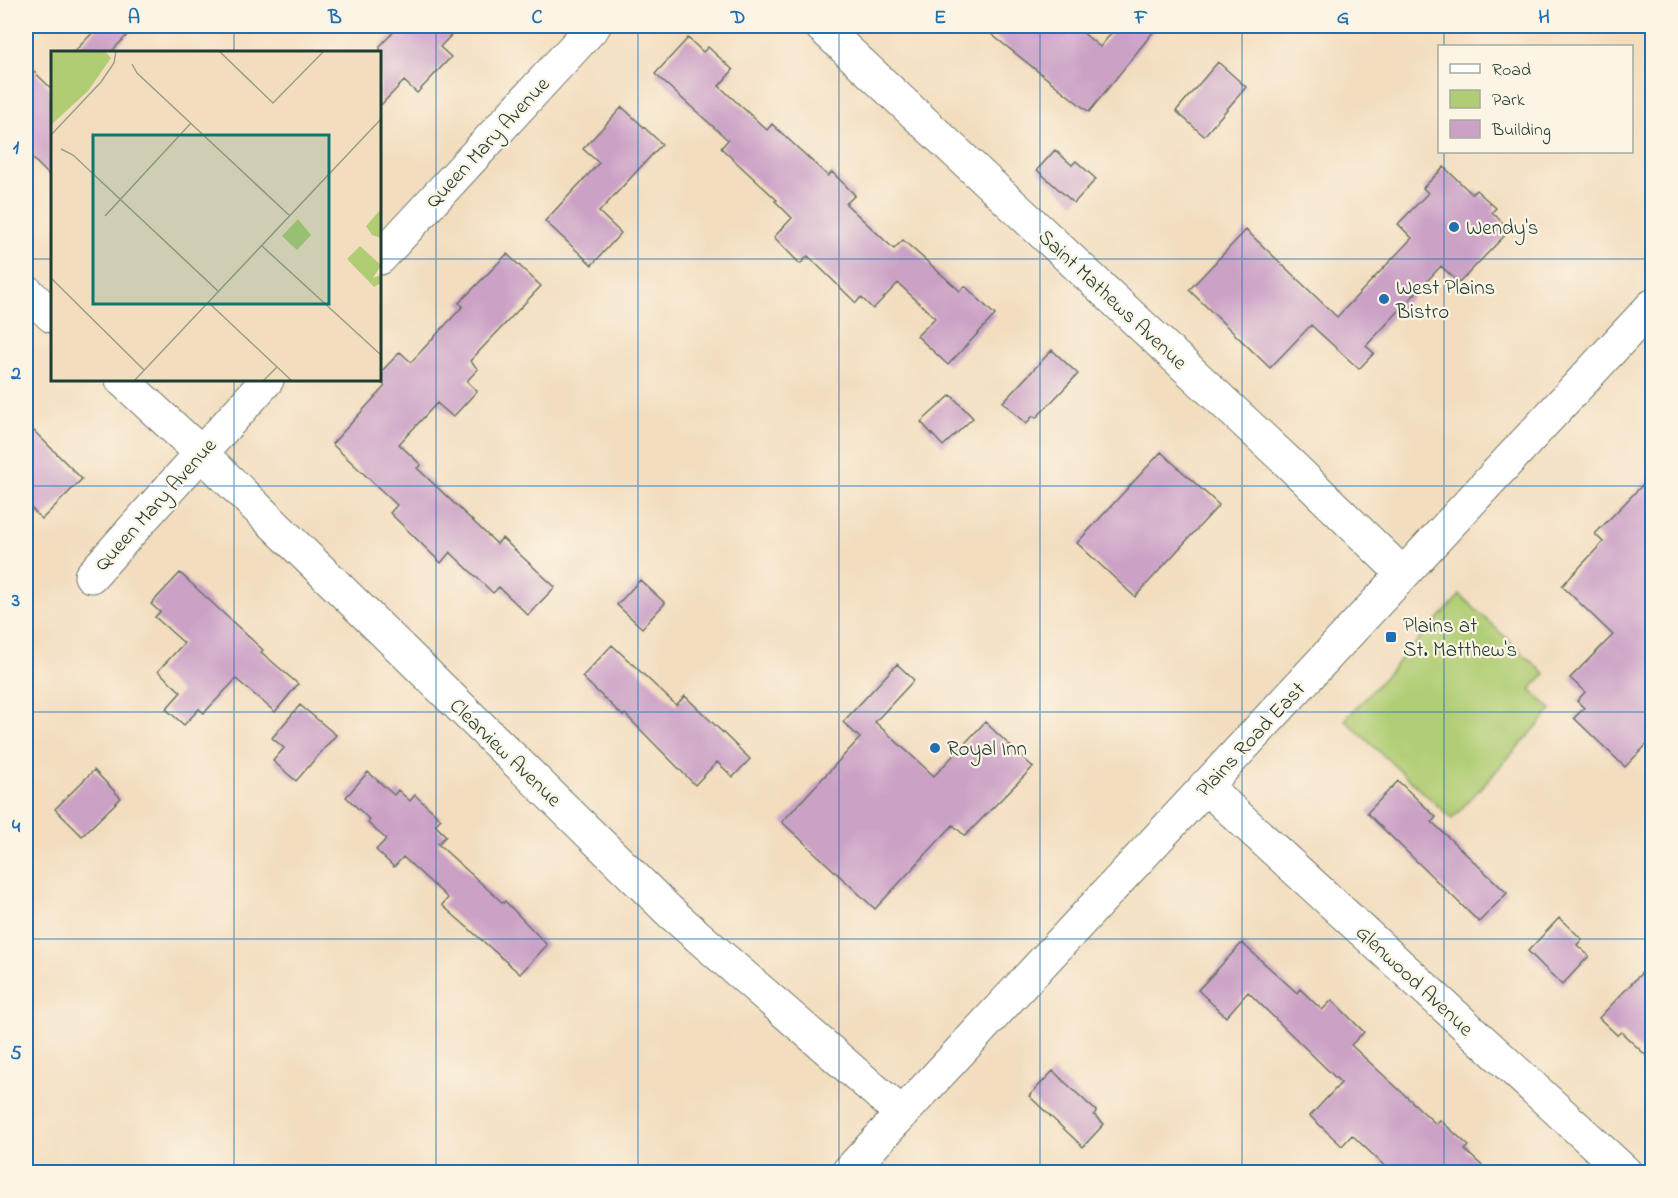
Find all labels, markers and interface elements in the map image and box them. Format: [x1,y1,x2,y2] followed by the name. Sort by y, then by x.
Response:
[128,4,140,33] text: A
[327,4,342,33] text: B
[532,4,543,33] text: C
[730,4,745,33] text: D
[934,4,946,33] text: E
[1134,4,1148,33] text: F
[1337,4,1350,33] text: G
[1538,4,1550,33] text: H
[1438,45,1633,153] legend
[51,51,381,381] inset map
[1492,58,1531,84] text: Road
[419,70,559,217] street label: Queen Mary Avenue
[1492,88,1525,114] text: Park
[1491,118,1551,145] text: Building
[13,134,20,163] text: 1
[1466,214,1538,246] place label: Wendy's
[1447,220,1461,234] marker: Wendy's
[1030,223,1193,378] street label: Saint Mathews Avenue
[1395,274,1495,328] place label: West Plains Bistro
[1377,292,1391,306] marker: West Plains Bistro
[10,360,21,389] text: 2
[88,432,226,580] street label: Queen Mary Avenue
[11,587,20,616] text: 3
[1403,612,1517,666] place label: Plains at St. Matthew's
[1384,630,1398,644] marker: Plains at St. Matthew's
[1190,676,1313,805] street label: Plains Road East
[442,692,568,815] street label: Clearview Avenue
[947,735,1027,767] place label: Royal Inn
[928,741,942,755] marker: Royal Inn
[12,813,21,842] text: 4
[1348,919,1480,1045] street label: Glenwood Avenue
[10,1040,22,1069] text: 5

